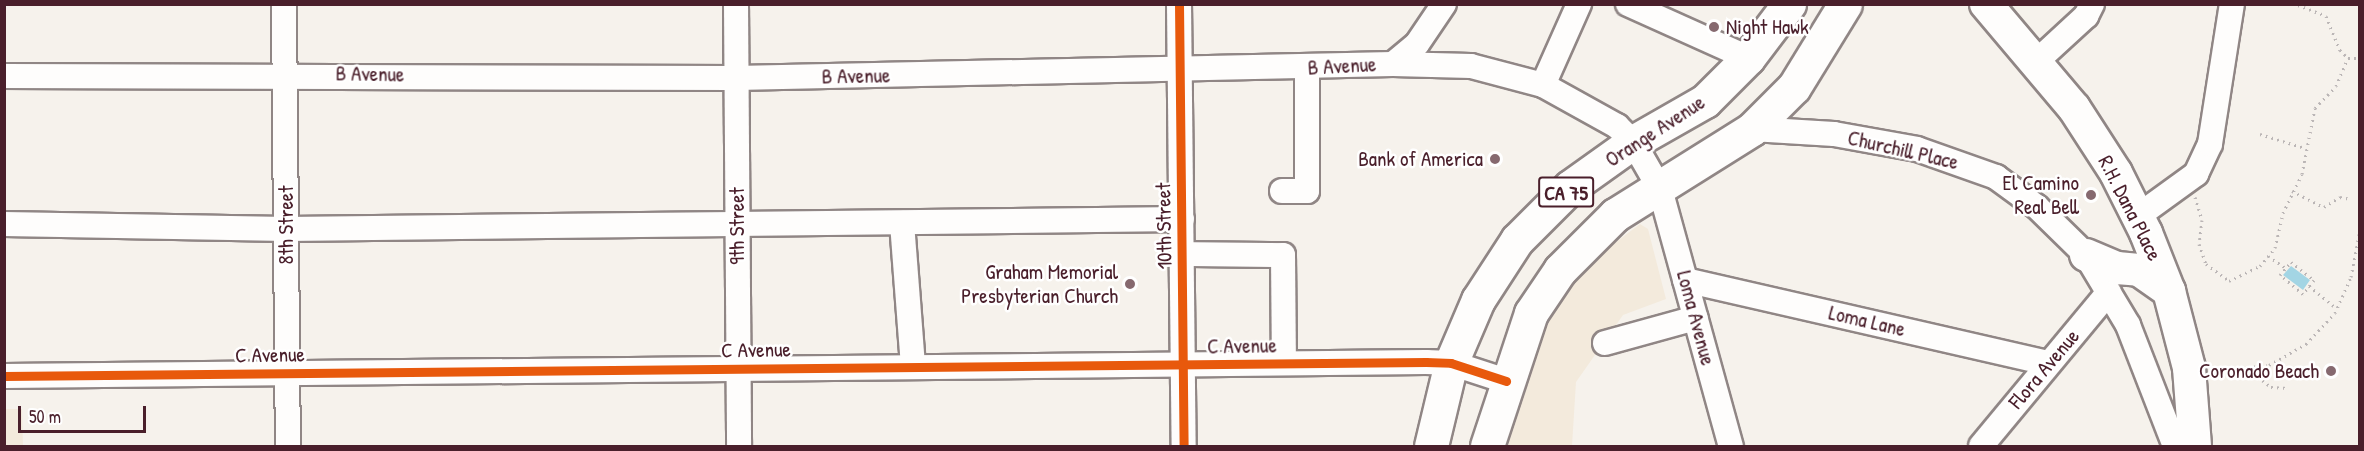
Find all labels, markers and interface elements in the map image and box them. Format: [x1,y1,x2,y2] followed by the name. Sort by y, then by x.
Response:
[1726,14,1809,40] place label: Night Hawk
[1707,20,1721,34] marker: Night Hawk
[1307,52,1377,80] street label: B Avenue
[335,61,405,87] street label: B Avenue
[821,63,891,89] street label: B Avenue
[1601,90,1709,172] street label: Orange Avenue
[1845,125,1961,175] street label: Churchill Place
[1358,146,1483,172] place label: Bank of America
[2093,151,2167,265] street label: R.H. Dana Place
[1488,152,1502,166] marker: Bank of America
[2003,170,2079,220] place label: El Camino Real Bell
[1538,175,1594,209] road number: CA 75
[1151,182,1177,270] street label: 10th Street
[273,186,299,264] street label: 8th Street
[724,187,750,265] street label: 9th Street
[2084,188,2098,202] marker: El Camino Real Bell
[961,259,1118,309] place label: Graham Memorial Presbyterian Church
[1671,268,1721,368] street label: Loma Avenue
[1123,277,1137,291] marker: Graham Memorial Presbyterian Church
[1826,300,1908,342] street label: Loma Lane
[2003,324,2085,414] street label: Flora Avenue
[1207,333,1277,359] street label: C Avenue
[721,337,791,363] street label: C Avenue
[235,342,305,368] street label: C Avenue
[2199,358,2319,384] place label: Coronado Beach
[2324,364,2338,378] marker: Coronado Beach
[21,394,148,432] scale bar
[29,404,61,429] text: 50 m

